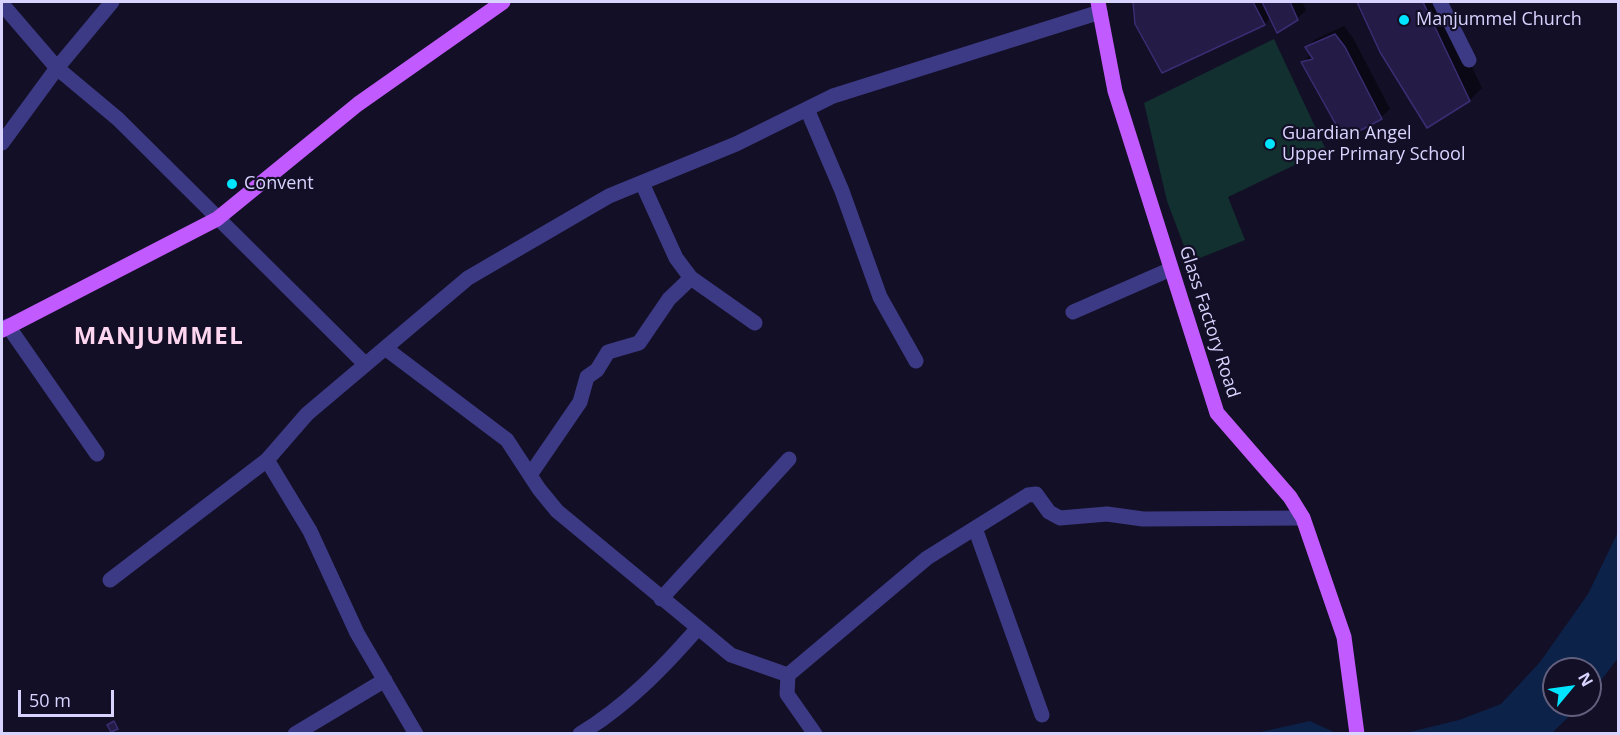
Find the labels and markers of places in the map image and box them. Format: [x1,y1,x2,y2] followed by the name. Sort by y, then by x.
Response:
[1416,9,1582,31] place label: Manjummel Church
[1397,13,1411,27] marker: Manjummel Church
[1282,123,1465,166] place label: Guardian Angel Upper Primary School
[1263,137,1277,151] marker: Guardian Angel Upper Primary School
[244,173,314,195] place label: Convent
[225,177,239,191] marker: Convent

